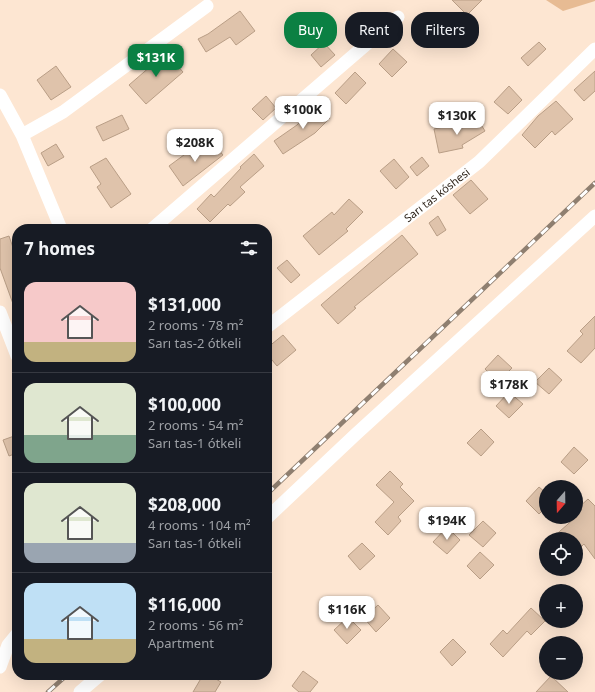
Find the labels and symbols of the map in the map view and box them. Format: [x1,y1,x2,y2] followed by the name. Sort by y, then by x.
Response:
[128,44,184,78] pin: $131K
[275,96,331,130] pin: $100K
[429,102,485,136] pin: $130K
[167,129,223,163] pin: $208K
[401,164,473,225] street label: Sarı tas kóshesi
[481,371,537,405] pin: $178K
[539,480,583,524] north arrow
[419,507,475,541] pin: $194K
[319,596,375,630] pin: $116K

